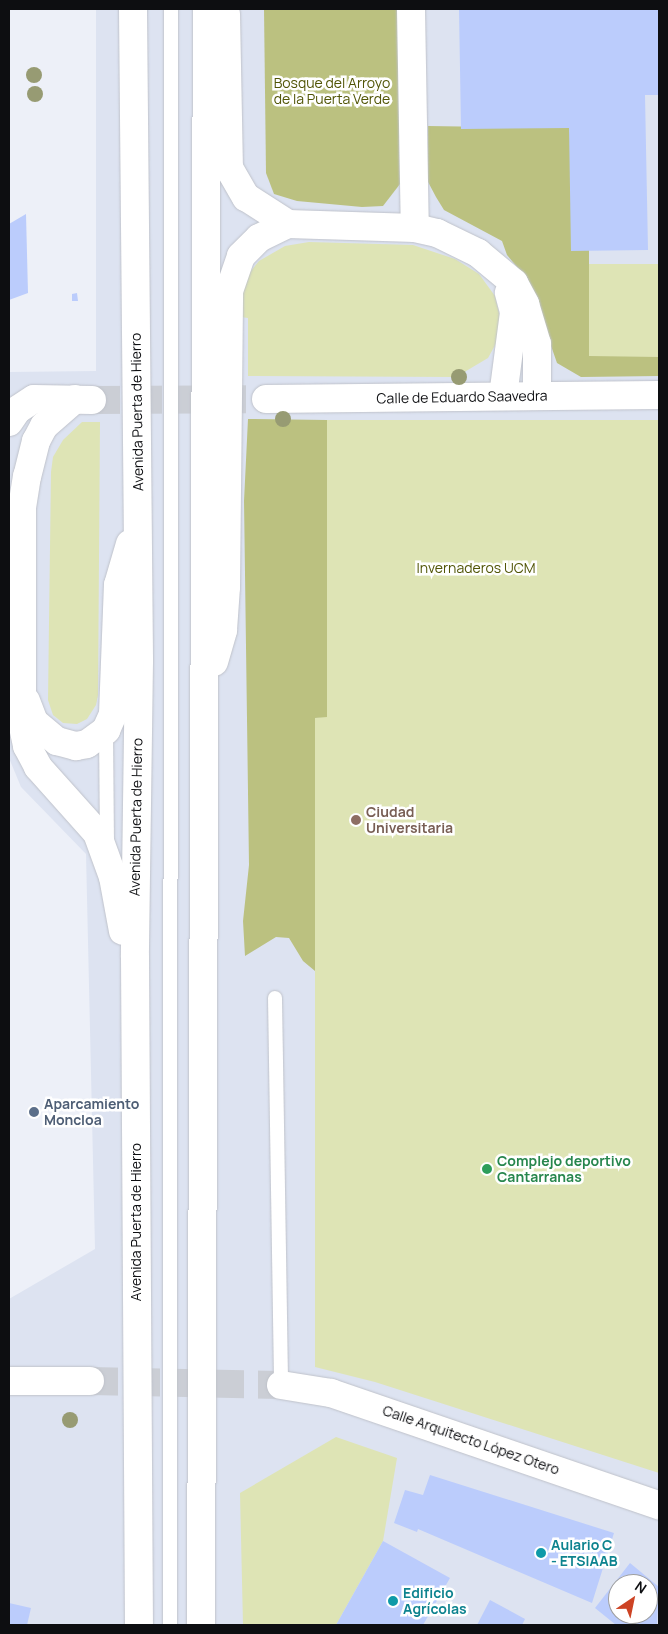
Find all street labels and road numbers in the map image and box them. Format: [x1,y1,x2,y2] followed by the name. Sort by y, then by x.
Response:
[127,333,147,491] street label: Avenida Puerta de Hierro
[376,387,548,407] street label: Calle de Eduardo Saavedra
[126,738,146,896] street label: Avenida Puerta de Hierro
[128,1143,144,1301] street label: Avenida Puerta de Hierro
[380,1402,562,1478] street label: Calle Arquitecto López Otero

